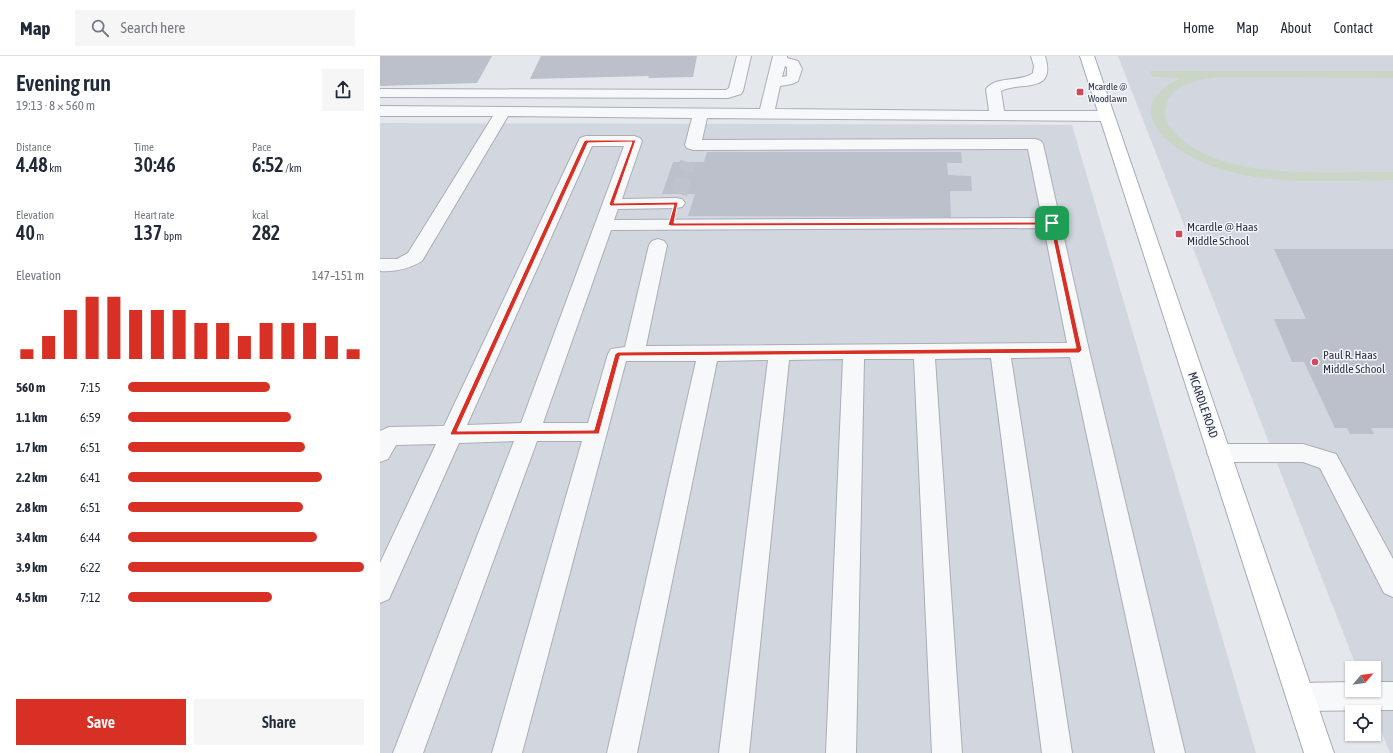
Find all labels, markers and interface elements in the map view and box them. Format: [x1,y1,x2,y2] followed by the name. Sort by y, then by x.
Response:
[75,10,355,46] search box
[20,17,51,39] text: Map
[89,17,111,39] icon: search
[121,19,185,36] text: Search here
[1183,20,1214,36] text: Home
[1236,20,1259,36] text: Map
[1281,20,1312,36] text: About
[1334,20,1373,36] text: Contact
[322,69,364,111] button: share
[16,70,111,96] text: Evening run
[1088,81,1127,104] place label: Mcardle @ Woodlawn
[1075,87,1085,97] marker: Mcardle @ Woodlawn
[16,98,95,113] text: 19:13 · 8 × 560 m
[16,141,51,153] text: Distance
[134,141,154,153] text: Time
[252,141,271,153] text: Pace
[16,153,48,176] text: 4.48
[134,153,176,176] text: 30:46
[252,153,284,176] text: 6:52
[48,162,62,174] text: km
[284,162,302,174] text: /km
[1035,206,1069,240] pin
[16,209,54,221] text: Elevation
[134,209,175,221] text: Heart rate
[252,209,269,221] text: kcal
[1041,212,1063,234] icon: arrive
[1187,220,1258,248] place label: Mcardle @ Haas Middle School
[16,221,35,244] text: 40
[134,221,162,244] text: 137
[252,221,280,244] text: 282
[1174,229,1184,239] marker: Mcardle @ Haas Middle School
[35,230,44,242] text: m
[162,230,182,242] text: bpm
[16,268,61,283] text: Elevation
[312,268,364,283] text: 147–151 m
[1323,348,1386,376] place label: Paul R. Haas Middle School
[1310,357,1320,367] marker: Paul R. Haas Middle School
[1185,370,1221,440] street label: MCARDLE ROAD
[16,380,45,395] text: 560 m
[80,380,101,395] text: 7:15
[16,410,47,425] text: 1.1 km
[80,410,101,425] text: 6:59
[16,440,47,455] text: 1.7 km
[80,440,101,455] text: 6:51
[16,470,47,485] text: 2.2 km
[80,470,101,485] text: 6:41
[16,500,47,515] text: 2.8 km
[80,500,101,515] text: 6:51
[16,530,47,545] text: 3.4 km
[80,530,101,545] text: 6:44
[16,560,47,575] text: 3.9 km
[80,560,101,575] text: 6:22
[16,590,47,605] text: 4.5 km
[80,590,101,605] text: 7:12
[1345,661,1381,697] north arrow
[1345,661,1381,741] map controls
[16,699,186,745] button: Save
[194,699,364,745] button: Share
[1345,705,1381,741] button: locate

